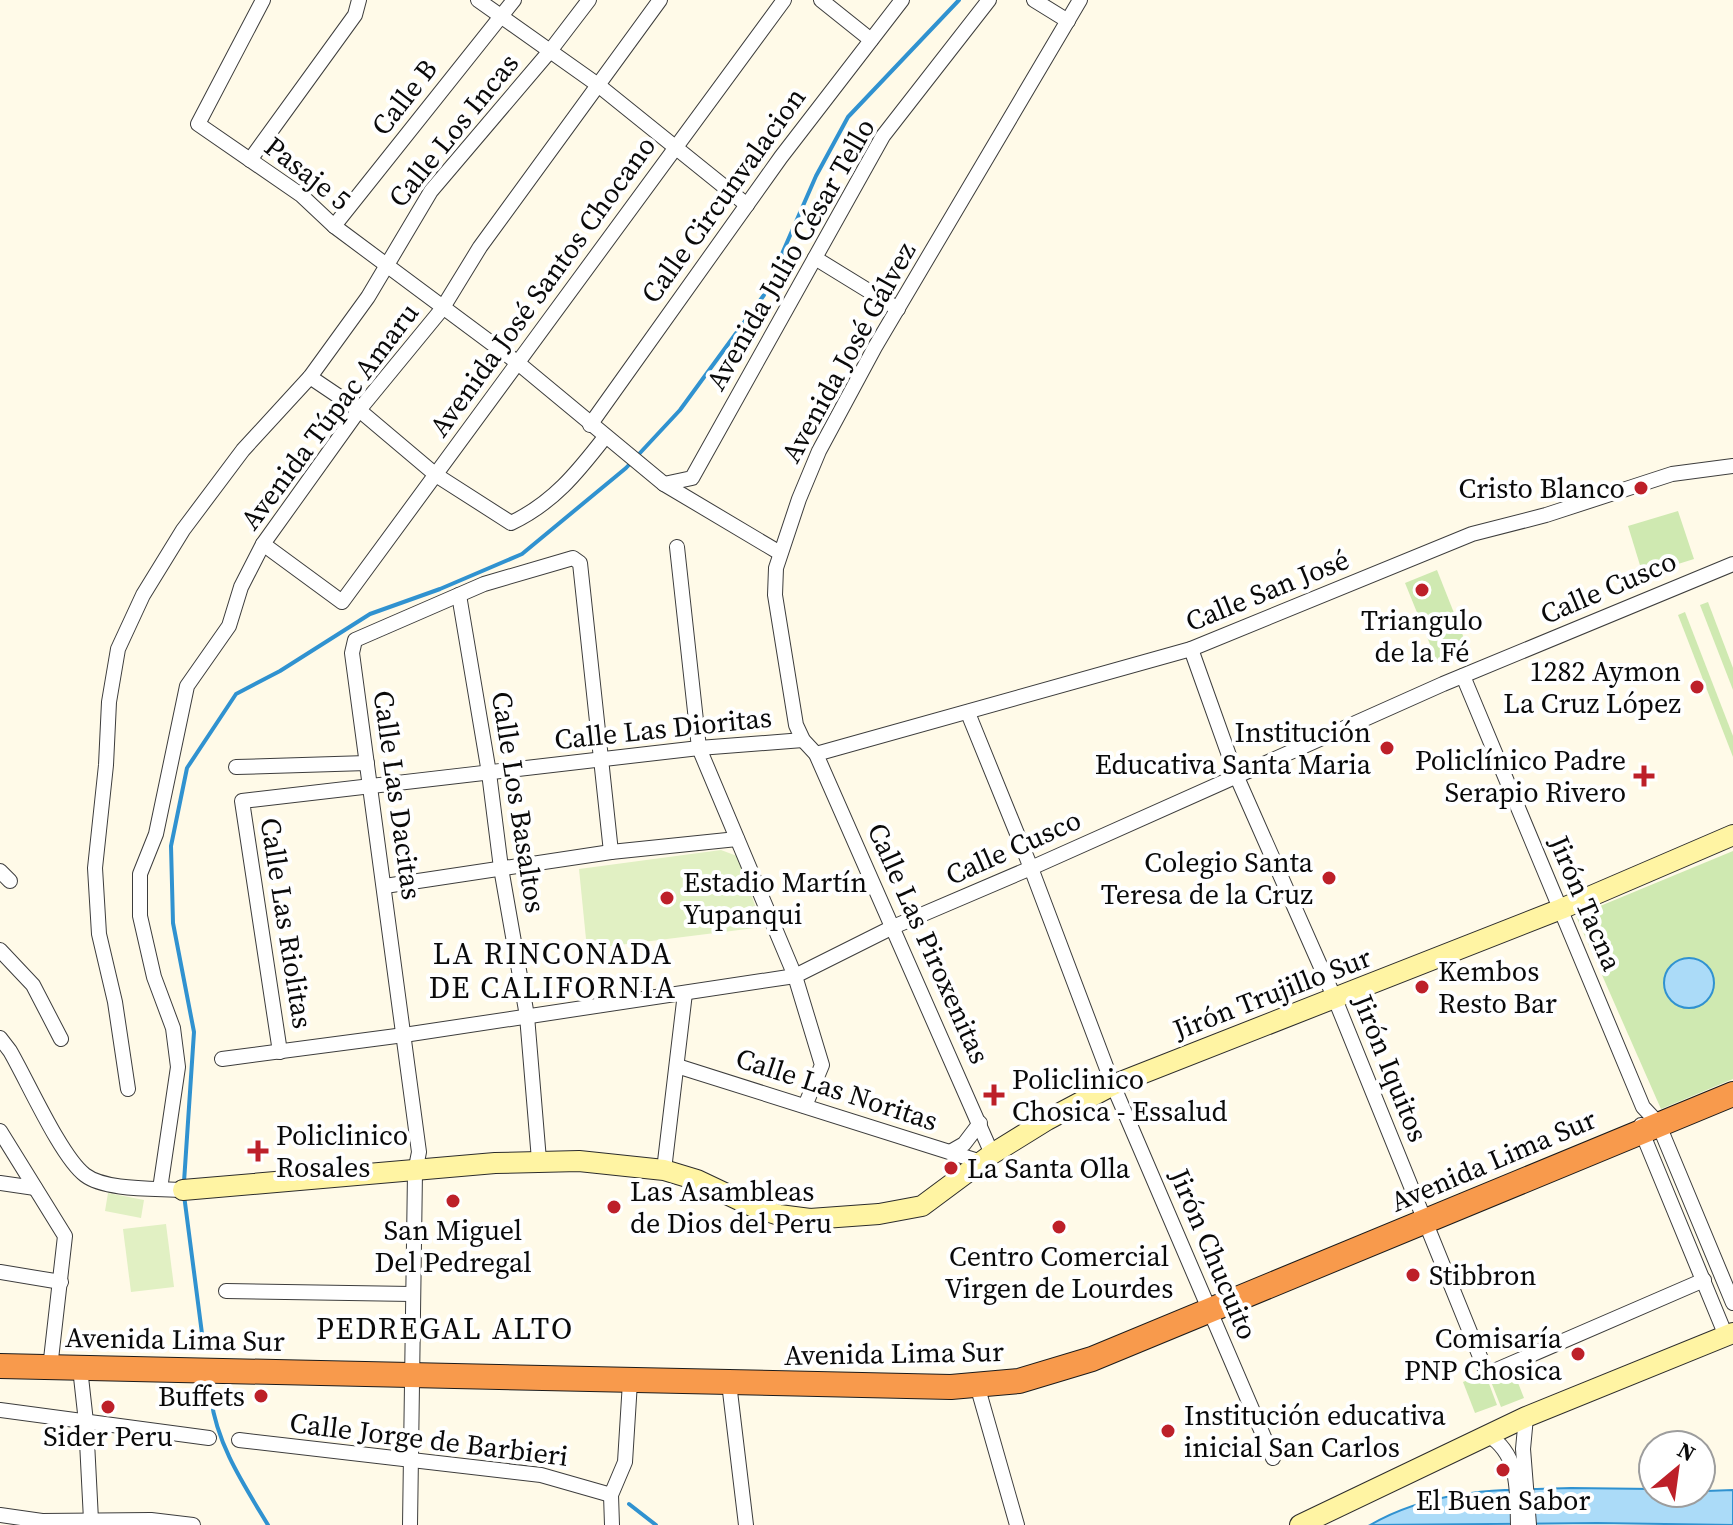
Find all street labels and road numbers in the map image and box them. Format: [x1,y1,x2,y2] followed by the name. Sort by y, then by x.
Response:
[379,45,527,215] street label: Calle Los Incas
[362,51,446,143] street label: Calle B
[632,80,814,310] street label: Calle Circunvalacion
[697,111,883,397] street label: Avenida Julio César Tello
[257,127,359,219] street label: Pasaje 5
[420,128,664,444] street label: Avenida José Santos Chocano
[772,235,925,469] street label: Avenida José Gálvez
[231,295,427,537] street label: Avenida Túpac Amaru
[1180,540,1354,640] street label: Calle San José
[1534,541,1682,633] street label: Calle Cusco
[365,688,431,902] street label: Calle Las Dacitas
[483,689,555,915] street label: Calle Los Basaltos
[552,698,774,758] street label: Calle Las Dioritas
[939,800,1087,894] street label: Calle Cusco
[252,815,322,1031] street label: Calle Las Riolitas
[859,817,999,1069] street label: Calle Las Piroxenitas
[1540,829,1632,977] street label: Jirón Tacna
[1167,938,1377,1049] street label: Jirón Trujillo Sur
[1344,988,1438,1147] street label: Jirón Iquitos
[731,1038,943,1140] street label: Calle Las Noritas
[1384,1100,1602,1220] street label: Avenida Lima Sur
[1161,1162,1267,1345] street label: Jirón Chucuito
[65,1318,285,1360] street label: Avenida Lima Sur
[784,1332,1004,1374] street label: Avenida Lima Sur
[288,1403,570,1475] street label: Calle Jorge de Barbieri

